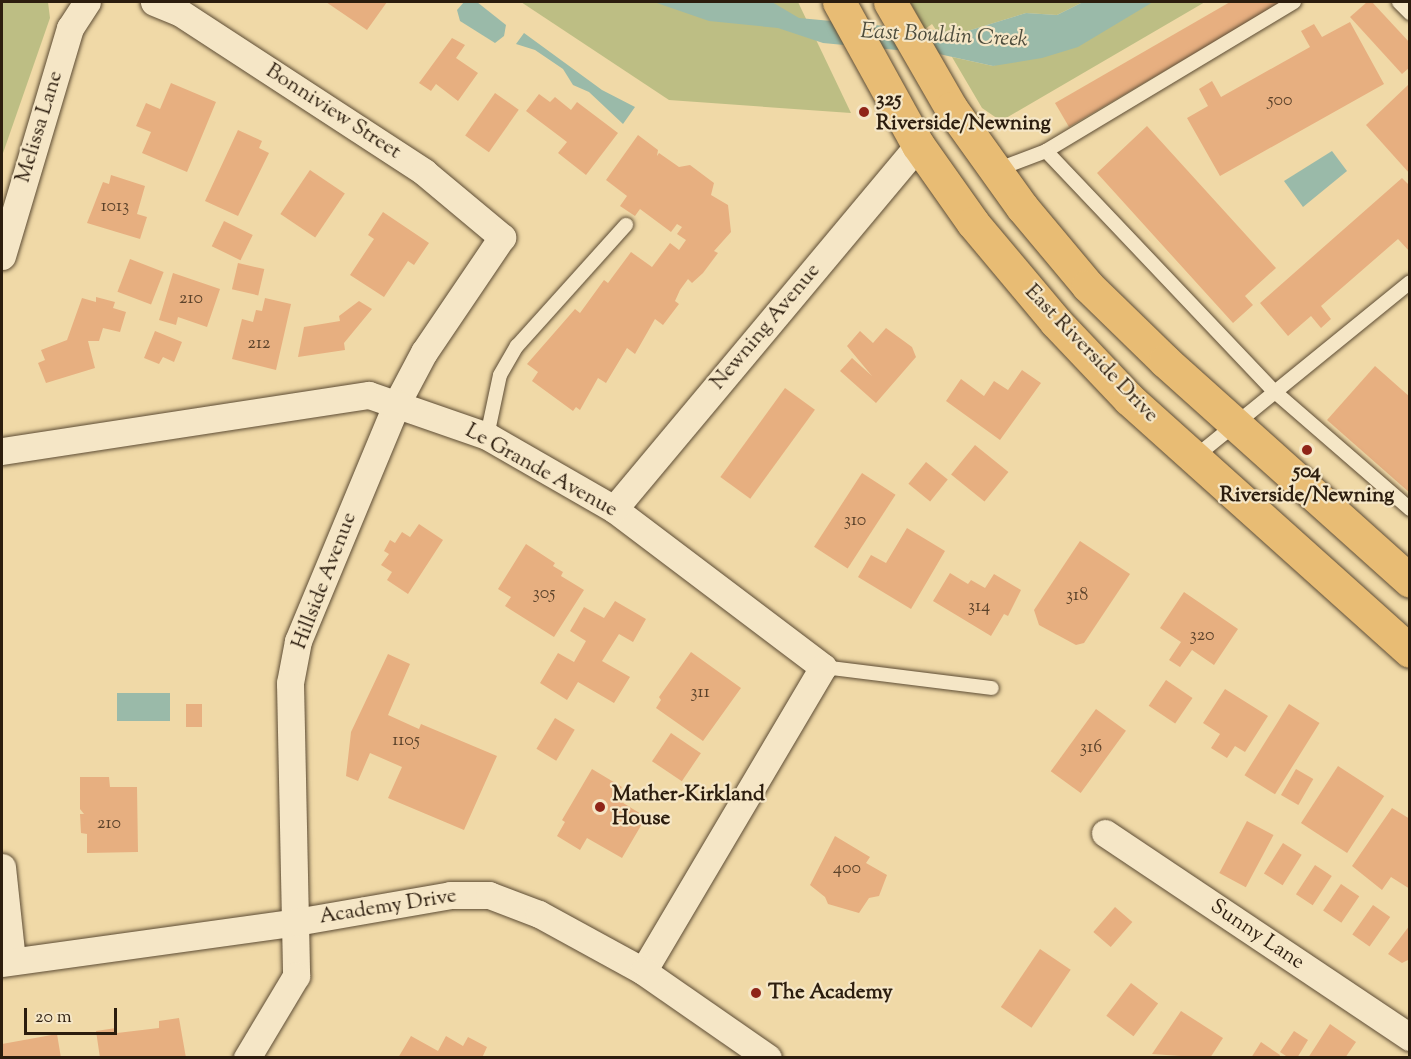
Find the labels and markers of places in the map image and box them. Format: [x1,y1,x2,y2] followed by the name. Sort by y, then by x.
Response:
[876,87,1051,137] place label: 325 Riverside/Newning
[857,105,871,119] marker: 325 Riverside/Newning
[1300,443,1314,457] marker: 504 Riverside/Newning
[1220,459,1394,509] place label: 504 Riverside/Newning
[612,782,765,832] place label: Mather-Kirkland House
[593,800,607,814] marker: Mather-Kirkland House
[768,980,893,1006] place label: The Academy
[749,986,763,1000] marker: The Academy

